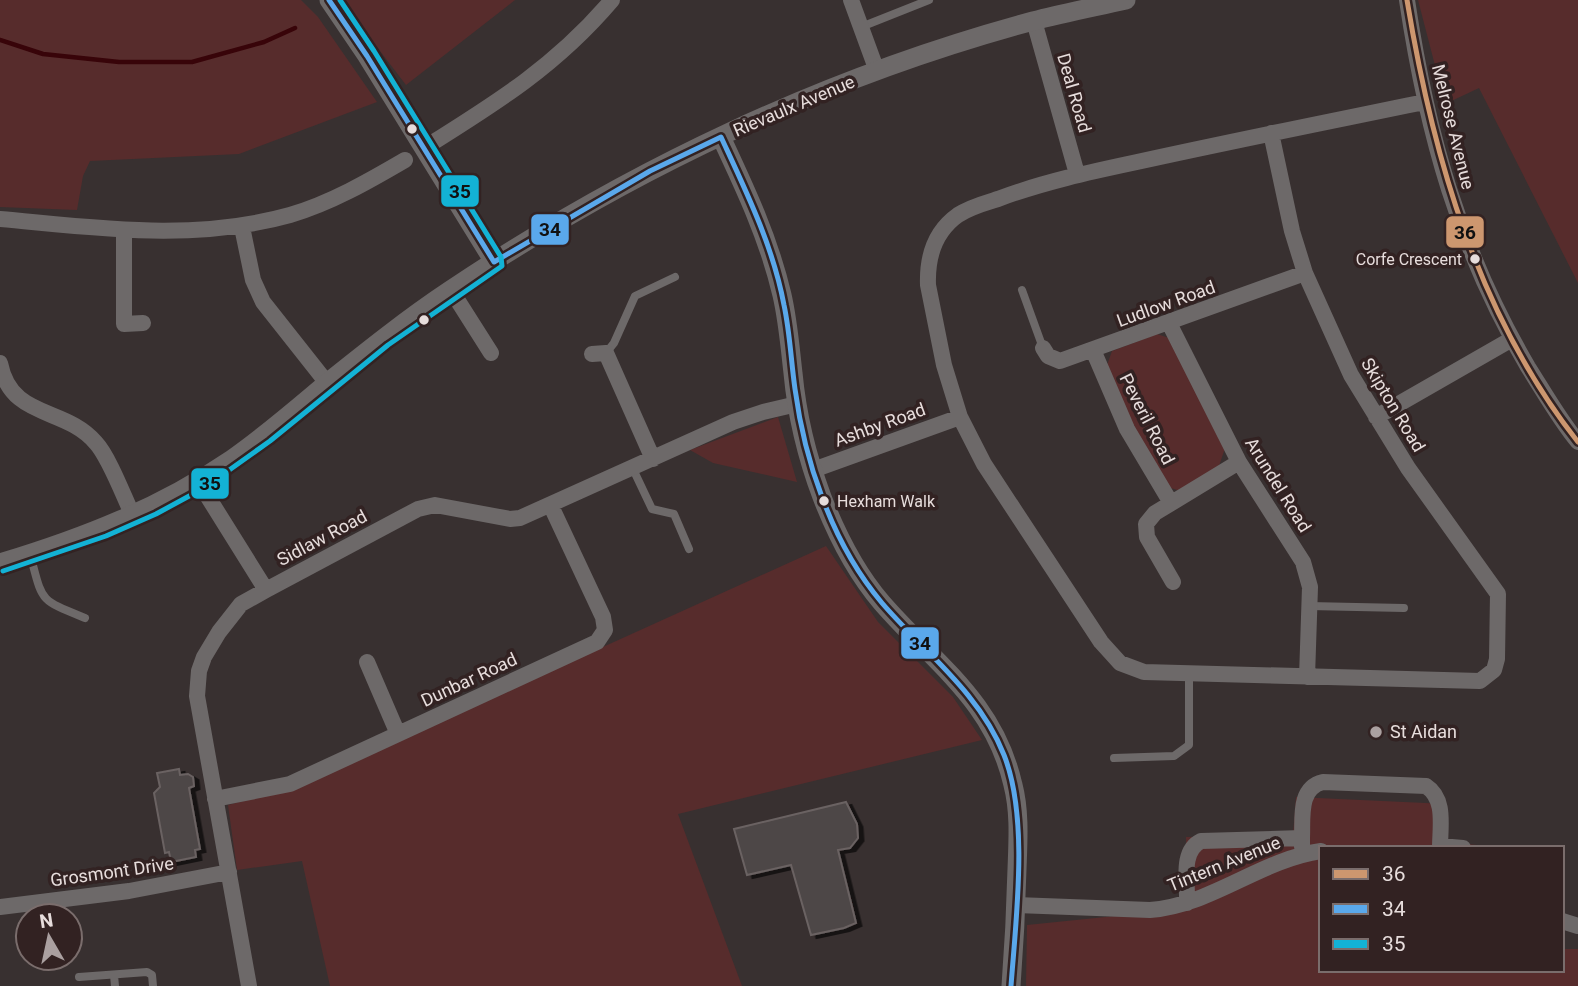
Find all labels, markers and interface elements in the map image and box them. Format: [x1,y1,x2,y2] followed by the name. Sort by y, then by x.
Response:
[1053,51,1096,135] street label: Deal Road
[1428,62,1479,192] street label: Melrose Avenue
[730,71,858,141] street label: Rievaulx Avenue
[405,122,419,136] unlabelled marker
[440,174,480,208] line badge: 35
[449,180,471,203] text: 35
[530,213,570,246] line badge: 34
[1445,215,1485,249] line badge: 36
[539,218,561,241] text: 34
[1454,221,1476,244] text: 36
[1356,250,1462,269] place label: Corfe Crescent
[1468,252,1482,266] marker: Corfe Crescent
[1114,276,1218,331] street label: Ludlow Road
[417,313,431,327] unlabelled marker
[1357,354,1430,456] street label: Skipton Road
[1116,370,1179,468] street label: Peveril Road
[831,398,928,451] street label: Ashby Road
[1241,434,1316,536] street label: Arundel Road
[190,467,230,500] line badge: 35
[199,472,221,495] text: 35
[837,492,936,511] place label: Hexham Walk
[817,494,831,508] marker: Hexham Walk
[273,505,370,570] street label: Sidlaw Road
[900,626,940,660] line badge: 34
[909,632,931,655] text: 34
[417,648,520,711] street label: Dunbar Road
[1390,721,1457,742] place label: St Aidan
[1368,724,1384,740] marker: St Aidan
[1164,831,1283,896] street label: Tintern Avenue
[1319,846,1564,972] legend
[49,852,175,891] street label: Grosmont Drive
[1382,862,1406,886] text: 36
[1382,897,1406,921] text: 34
[14,902,84,972] north arrow
[38,908,55,933] text: N
[1382,932,1406,956] text: 35

